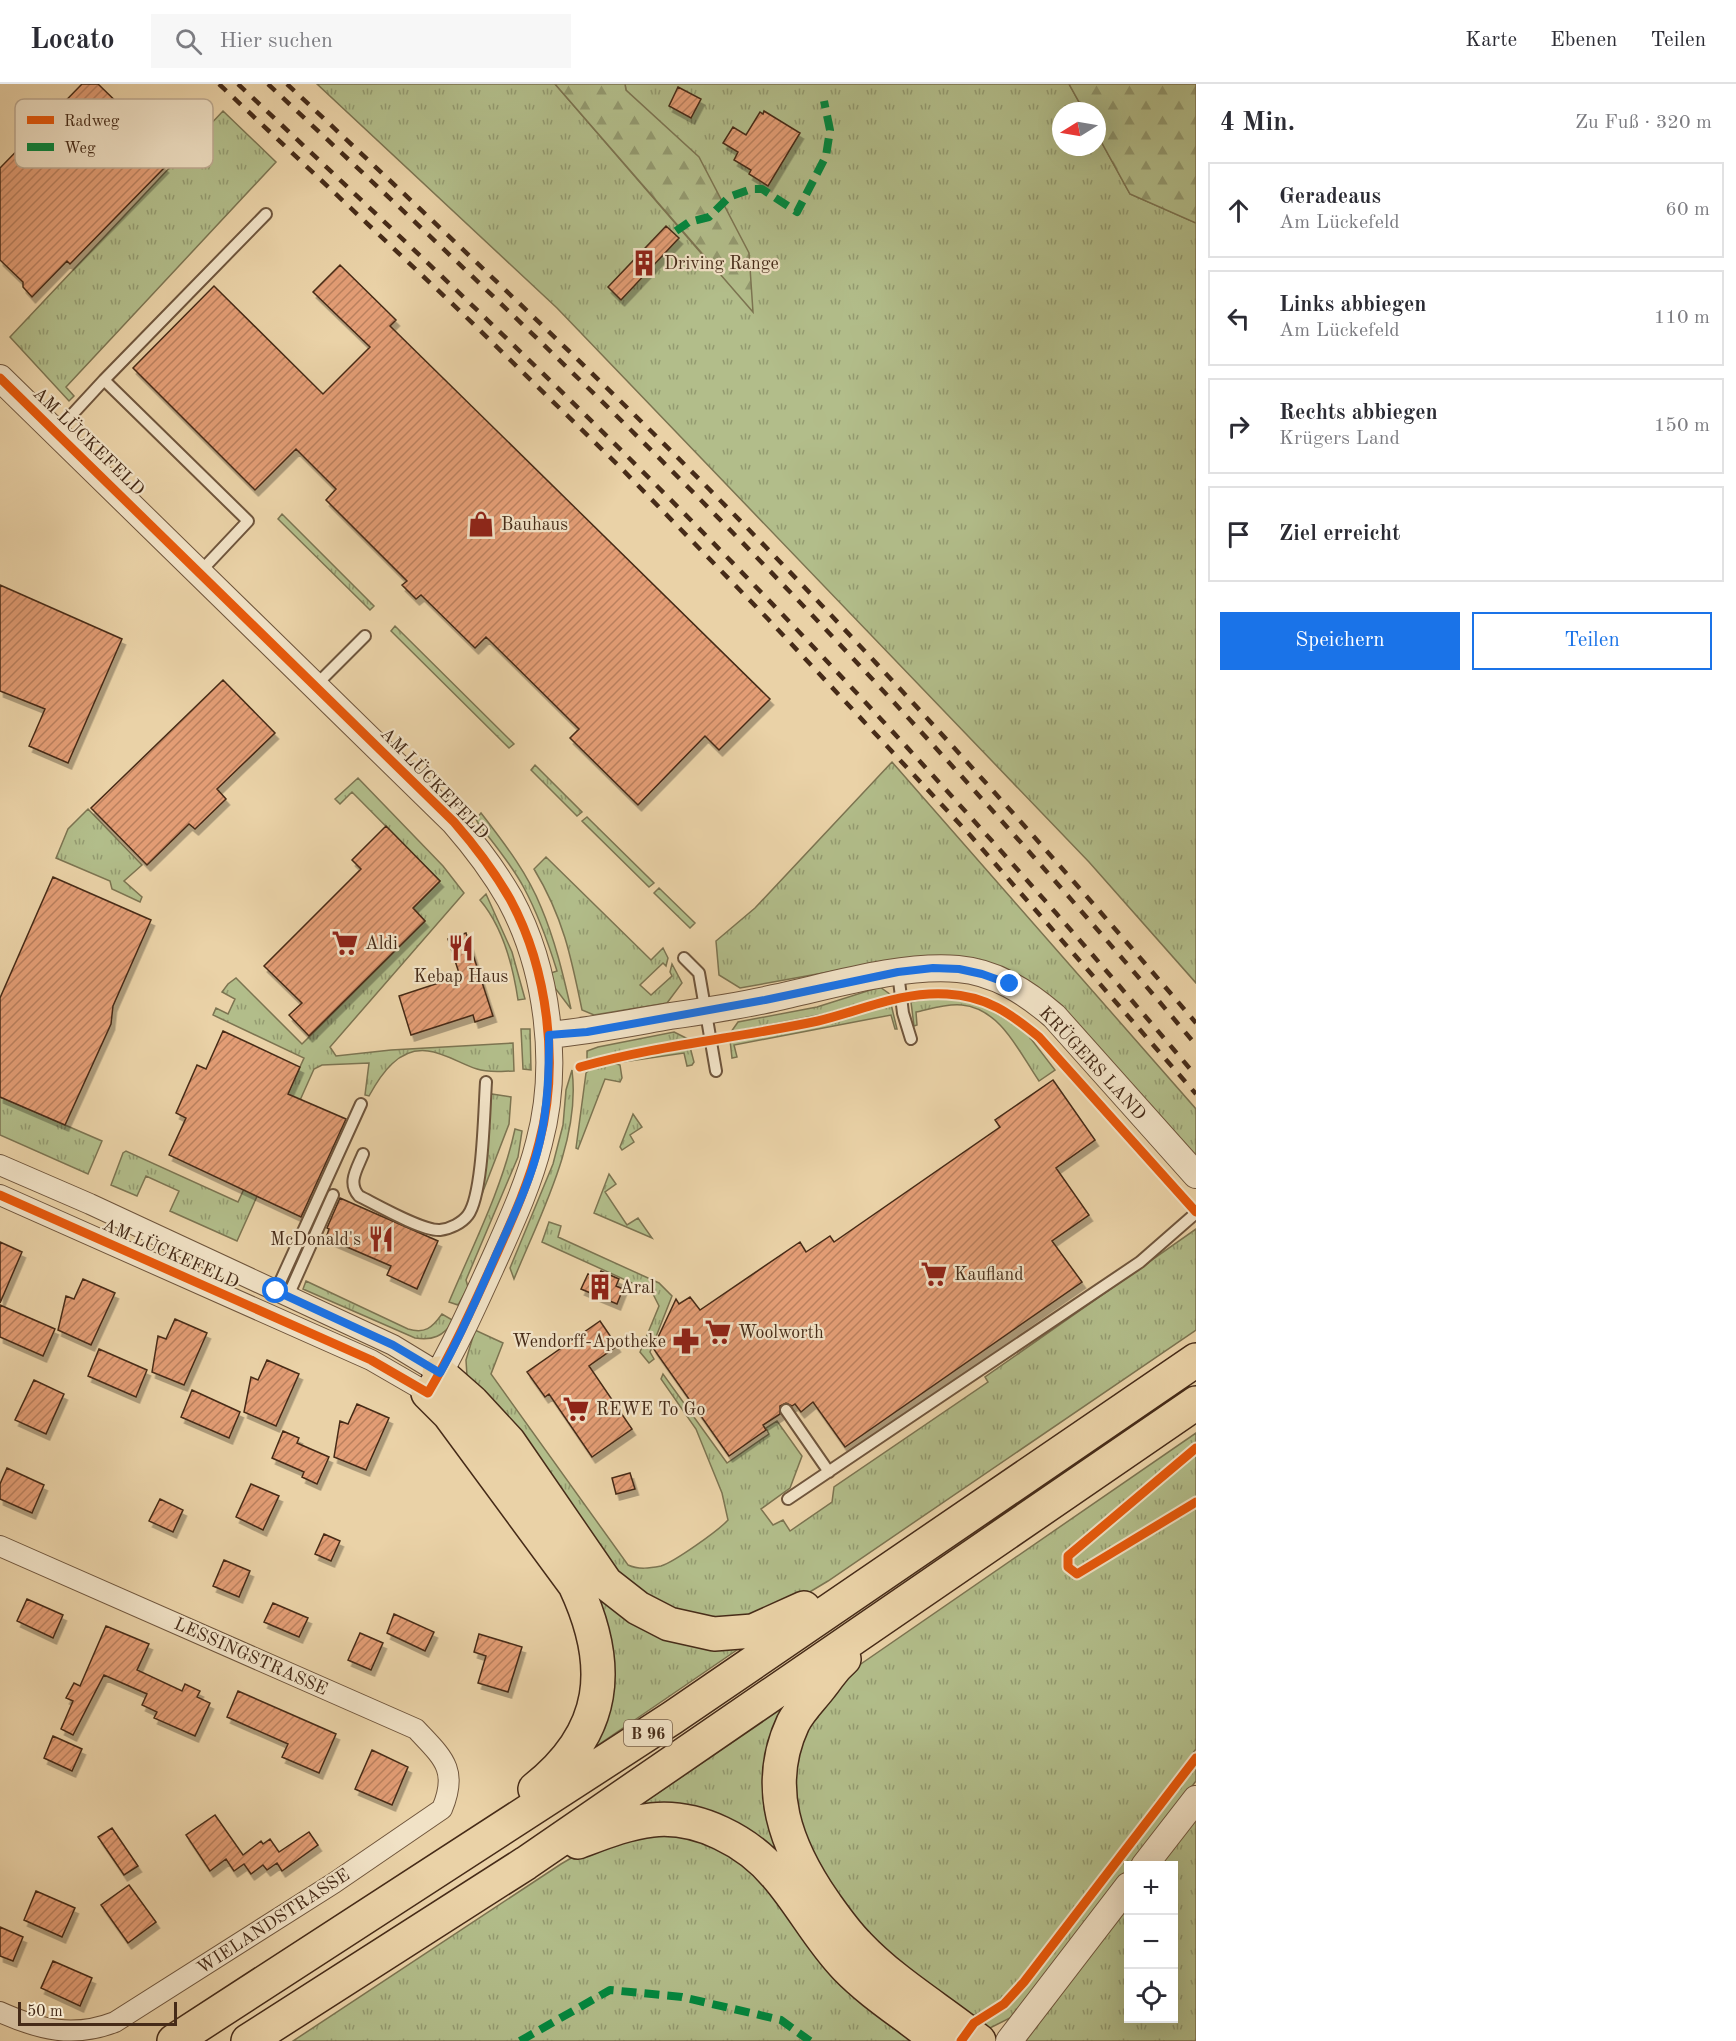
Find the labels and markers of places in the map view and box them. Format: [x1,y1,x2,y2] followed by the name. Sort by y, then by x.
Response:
[629,248,659,278] building icon: Driving Range
[664,255,779,273] place label: Driving Range
[466,509,496,539] shop icon: Bauhaus
[501,516,568,534] place label: Bauhaus
[330,928,360,958] supermarket icon: Aldi
[446,933,476,963] restaurant icon: Kebap Haus
[365,935,398,953] place label: Aldi
[414,968,509,986] place label: Kebap Haus
[366,1224,396,1254] restaurant icon: McDonald's
[270,1231,361,1249] place label: McDonald's
[919,1259,949,1289] supermarket icon: Kaufland
[954,1266,1024,1284] place label: Kaufland
[585,1272,615,1302] building icon: Aral
[620,1279,655,1297] place label: Aral
[703,1317,733,1347] supermarket icon: Woolworth
[738,1324,824,1342] place label: Woolworth
[671,1326,701,1356] pharmacy icon: Wendorff-Apotheke
[512,1333,666,1351] place label: Wendorff-Apotheke
[561,1394,591,1424] supermarket icon: REWE To Go
[596,1401,706,1419] place label: REWE To Go

